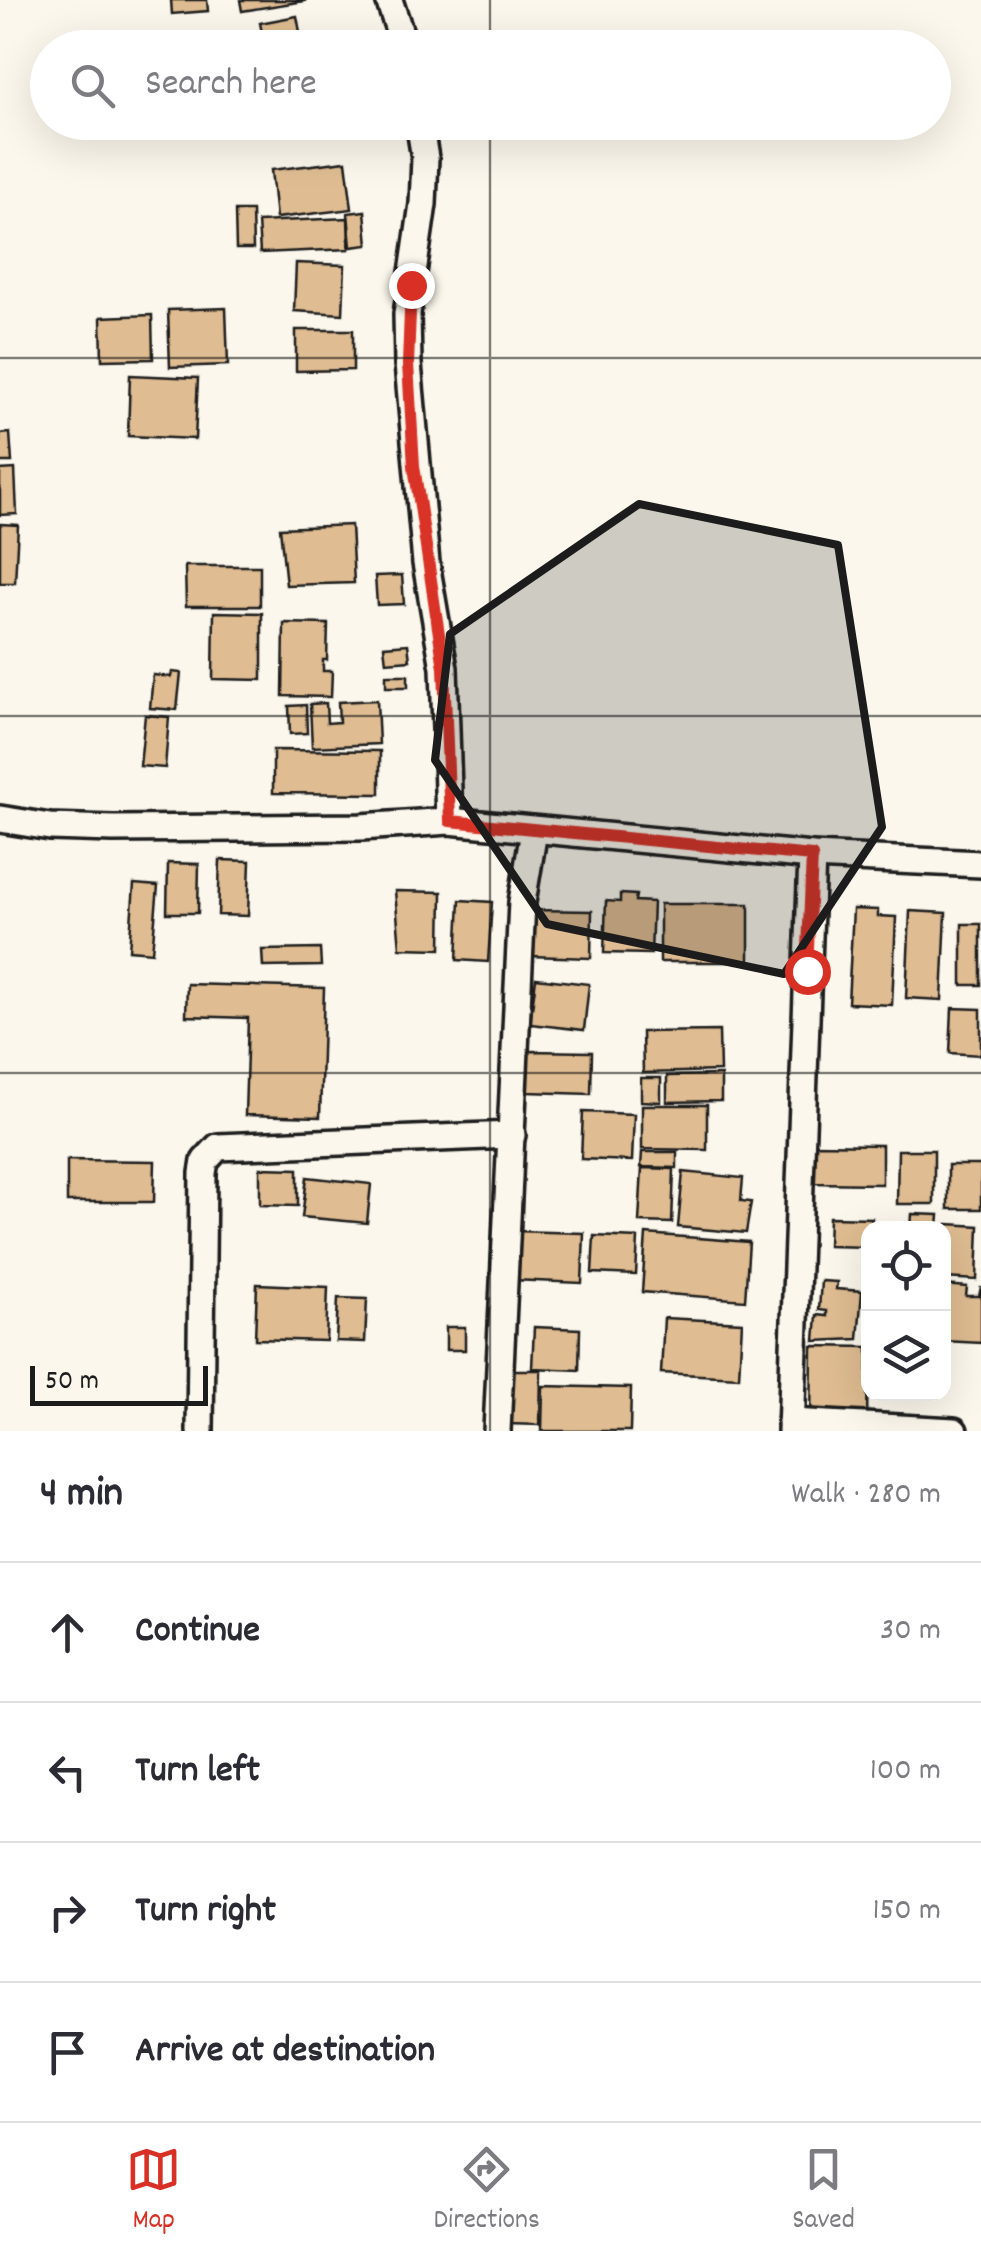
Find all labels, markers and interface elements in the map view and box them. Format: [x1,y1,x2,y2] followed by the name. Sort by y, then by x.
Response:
[30,30,951,140] search box
[65,58,120,113] icon: search
[145,58,317,113] text: Search here
[389,263,435,309] route end
[785,949,831,995] route start
[861,1221,951,1401] map controls
[861,1221,951,1311] button: locate
[861,1311,951,1401] button: layers
[30,1361,208,1406] scale bar
[45,1363,99,1403] text: 50 m
[40,1466,123,1526] text: 4 min
[791,1473,941,1519] text: Walk · 280 m
[40,1605,95,1660] icon: ahead
[135,1605,260,1660] text: Continue
[880,1609,941,1655] text: 30 m
[40,1745,95,1800] icon: left
[135,1745,260,1800] text: Turn left
[870,1749,941,1795] text: 100 m
[40,1885,95,1940] icon: right
[135,1885,276,1940] text: Turn right
[872,1889,941,1935] text: 150 m
[40,2025,95,2080] icon: arrive
[135,2025,435,2080] text: Arrive at destination
[126,2142,181,2242] tab: Map
[434,2142,540,2242] tab: Directions
[792,2142,855,2242] tab: Saved

